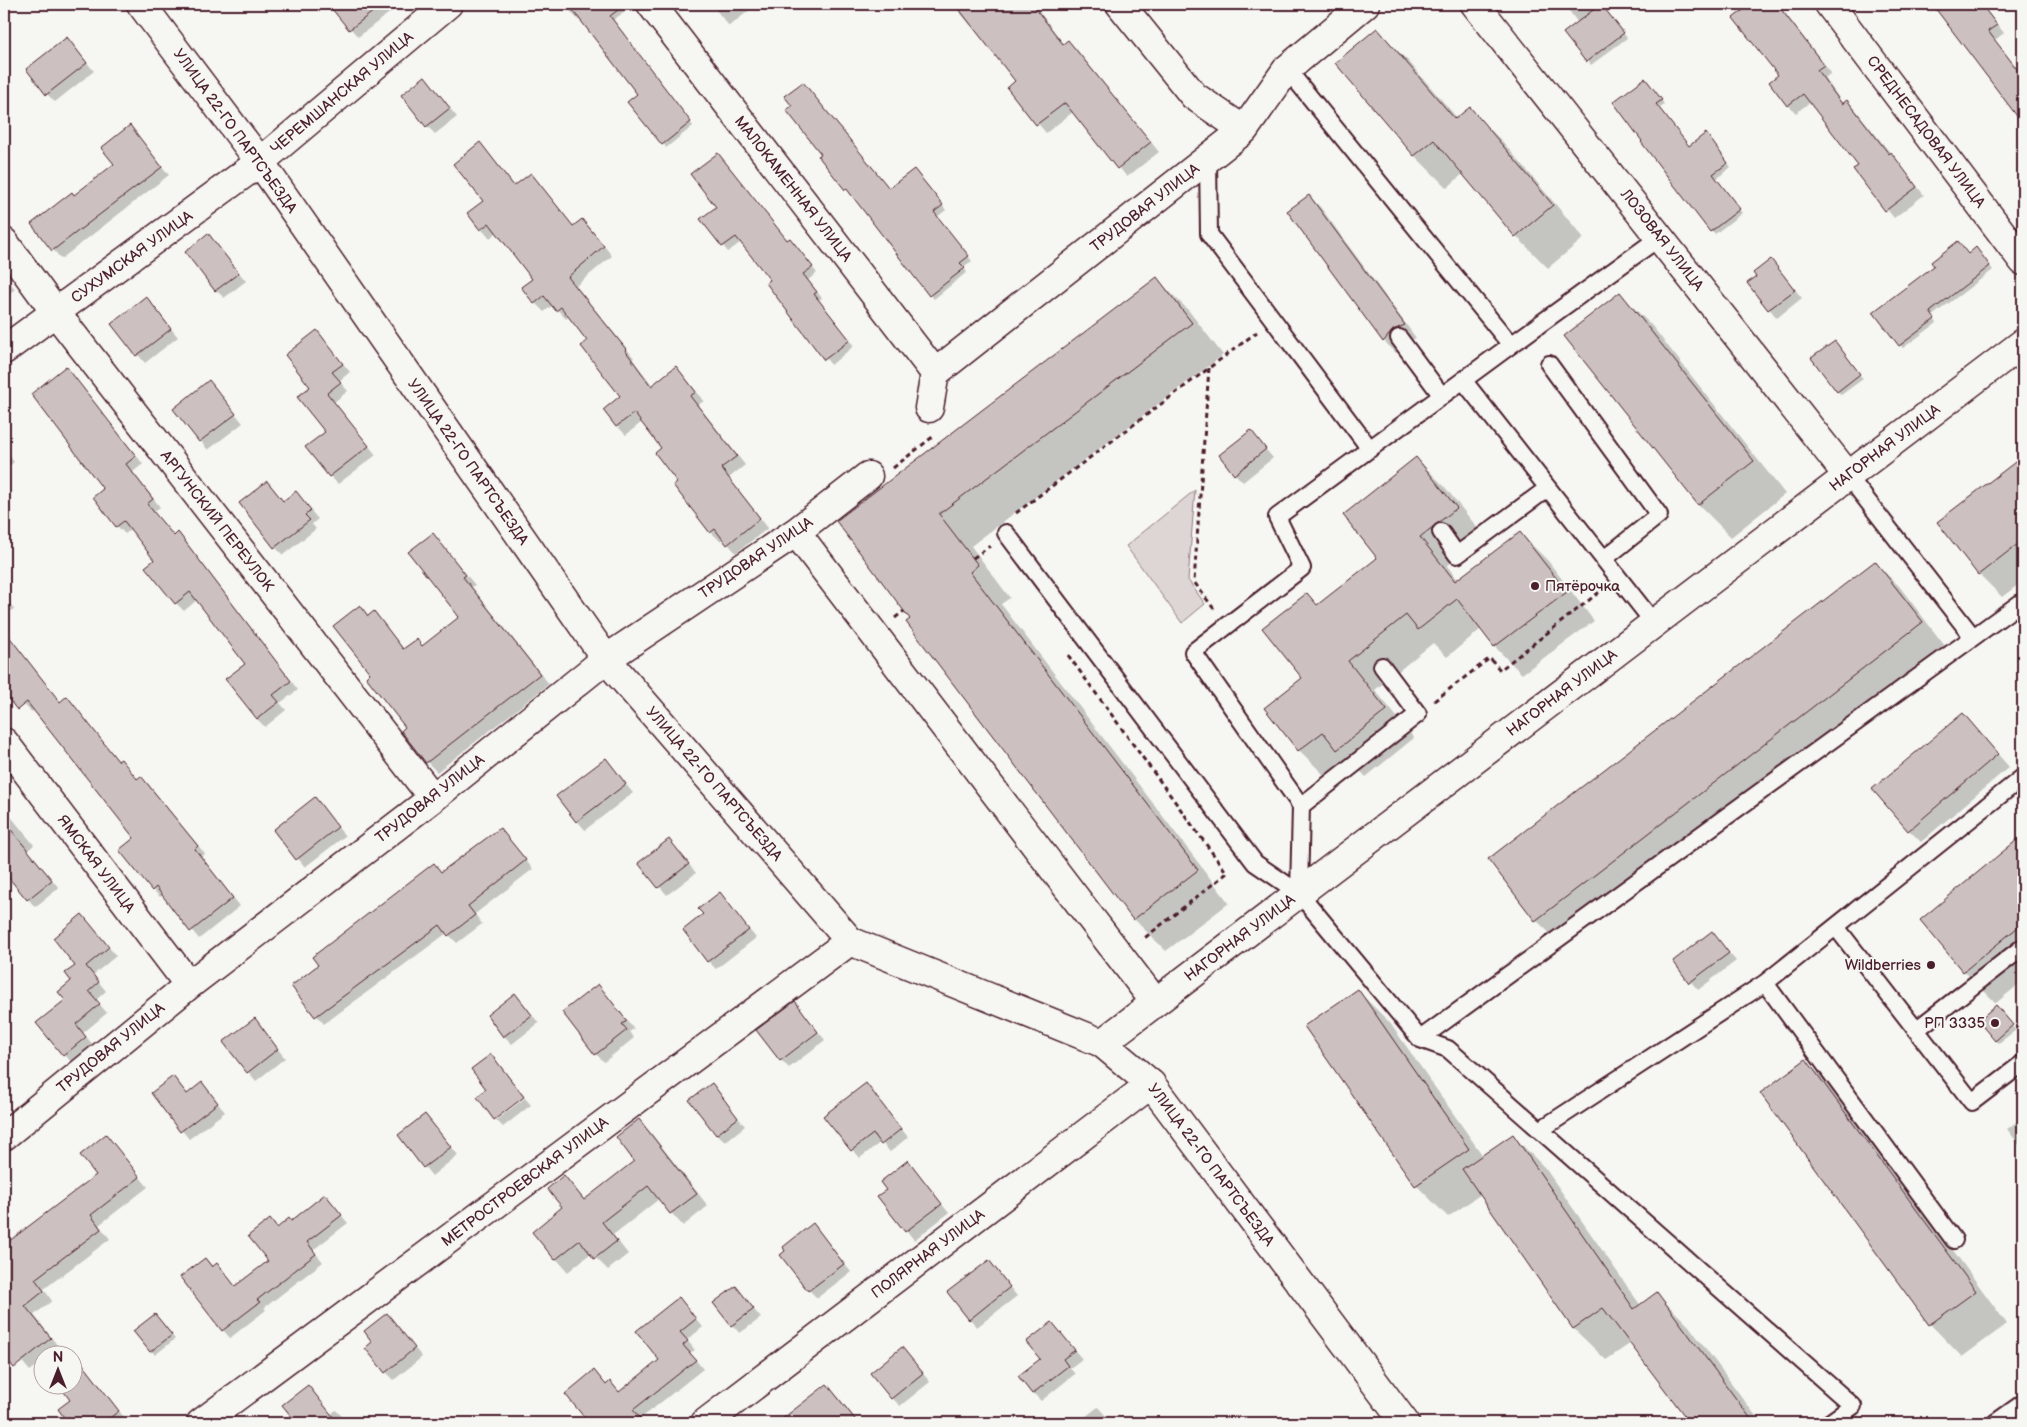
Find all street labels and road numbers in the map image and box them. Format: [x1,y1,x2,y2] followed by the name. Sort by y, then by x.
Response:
[267,27,418,158] street label: ЧЕРЕМШАНСКАЯ УЛИЦА
[169,45,302,218] street label: УЛИЦА 22-ГО ПАРТСЪЕЗДА
[1863,52,1990,213] street label: СРЕДНЕСАДОВАЯ УЛИЦА
[730,112,856,266] street label: МАЛОКАМЕННАЯ УЛИЦА
[1087,159,1204,257] street label: ТРУДОВАЯ УЛИЦА
[1616,184,1708,295] street label: ЛОЗОВАЯ УЛИЦА
[67,206,197,308] street label: СУХУМСКАЯ УЛИЦА
[403,375,533,550] street label: УЛИЦА 22-ГО ПАРТСЪЕЗДА
[1826,400,1945,496] street label: НАГОРНАЯ УЛИЦА
[155,446,278,596] street label: АРГУНСКИЙ ПЕРЕУЛОК
[695,512,817,603] street label: ТРУДОВАЯ УЛИЦА
[1503,645,1622,741] street label: НАГОРНАЯ УЛИЦА
[642,703,787,866] street label: УЛИЦА 22-ГО ПАРТСЪЕЗДА
[372,750,489,848] street label: ТРУДОВАЯ УЛИЦА
[53,811,139,917] street label: ЯМСКАЯ УЛИЦА
[1181,890,1300,986] street label: НАГОРНАЯ УЛИЦА
[53,998,170,1097] street label: ТРУДОВАЯ УЛИЦА
[1144,1080,1279,1251] street label: УЛИЦА 22-ГО ПАРТСЪЕЗДА
[438,1112,613,1251] street label: МЕТРОСТРОЕВСКАЯ УЛИЦА
[868,1205,989,1303] street label: ПОЛЯРНАЯ УЛИЦА

